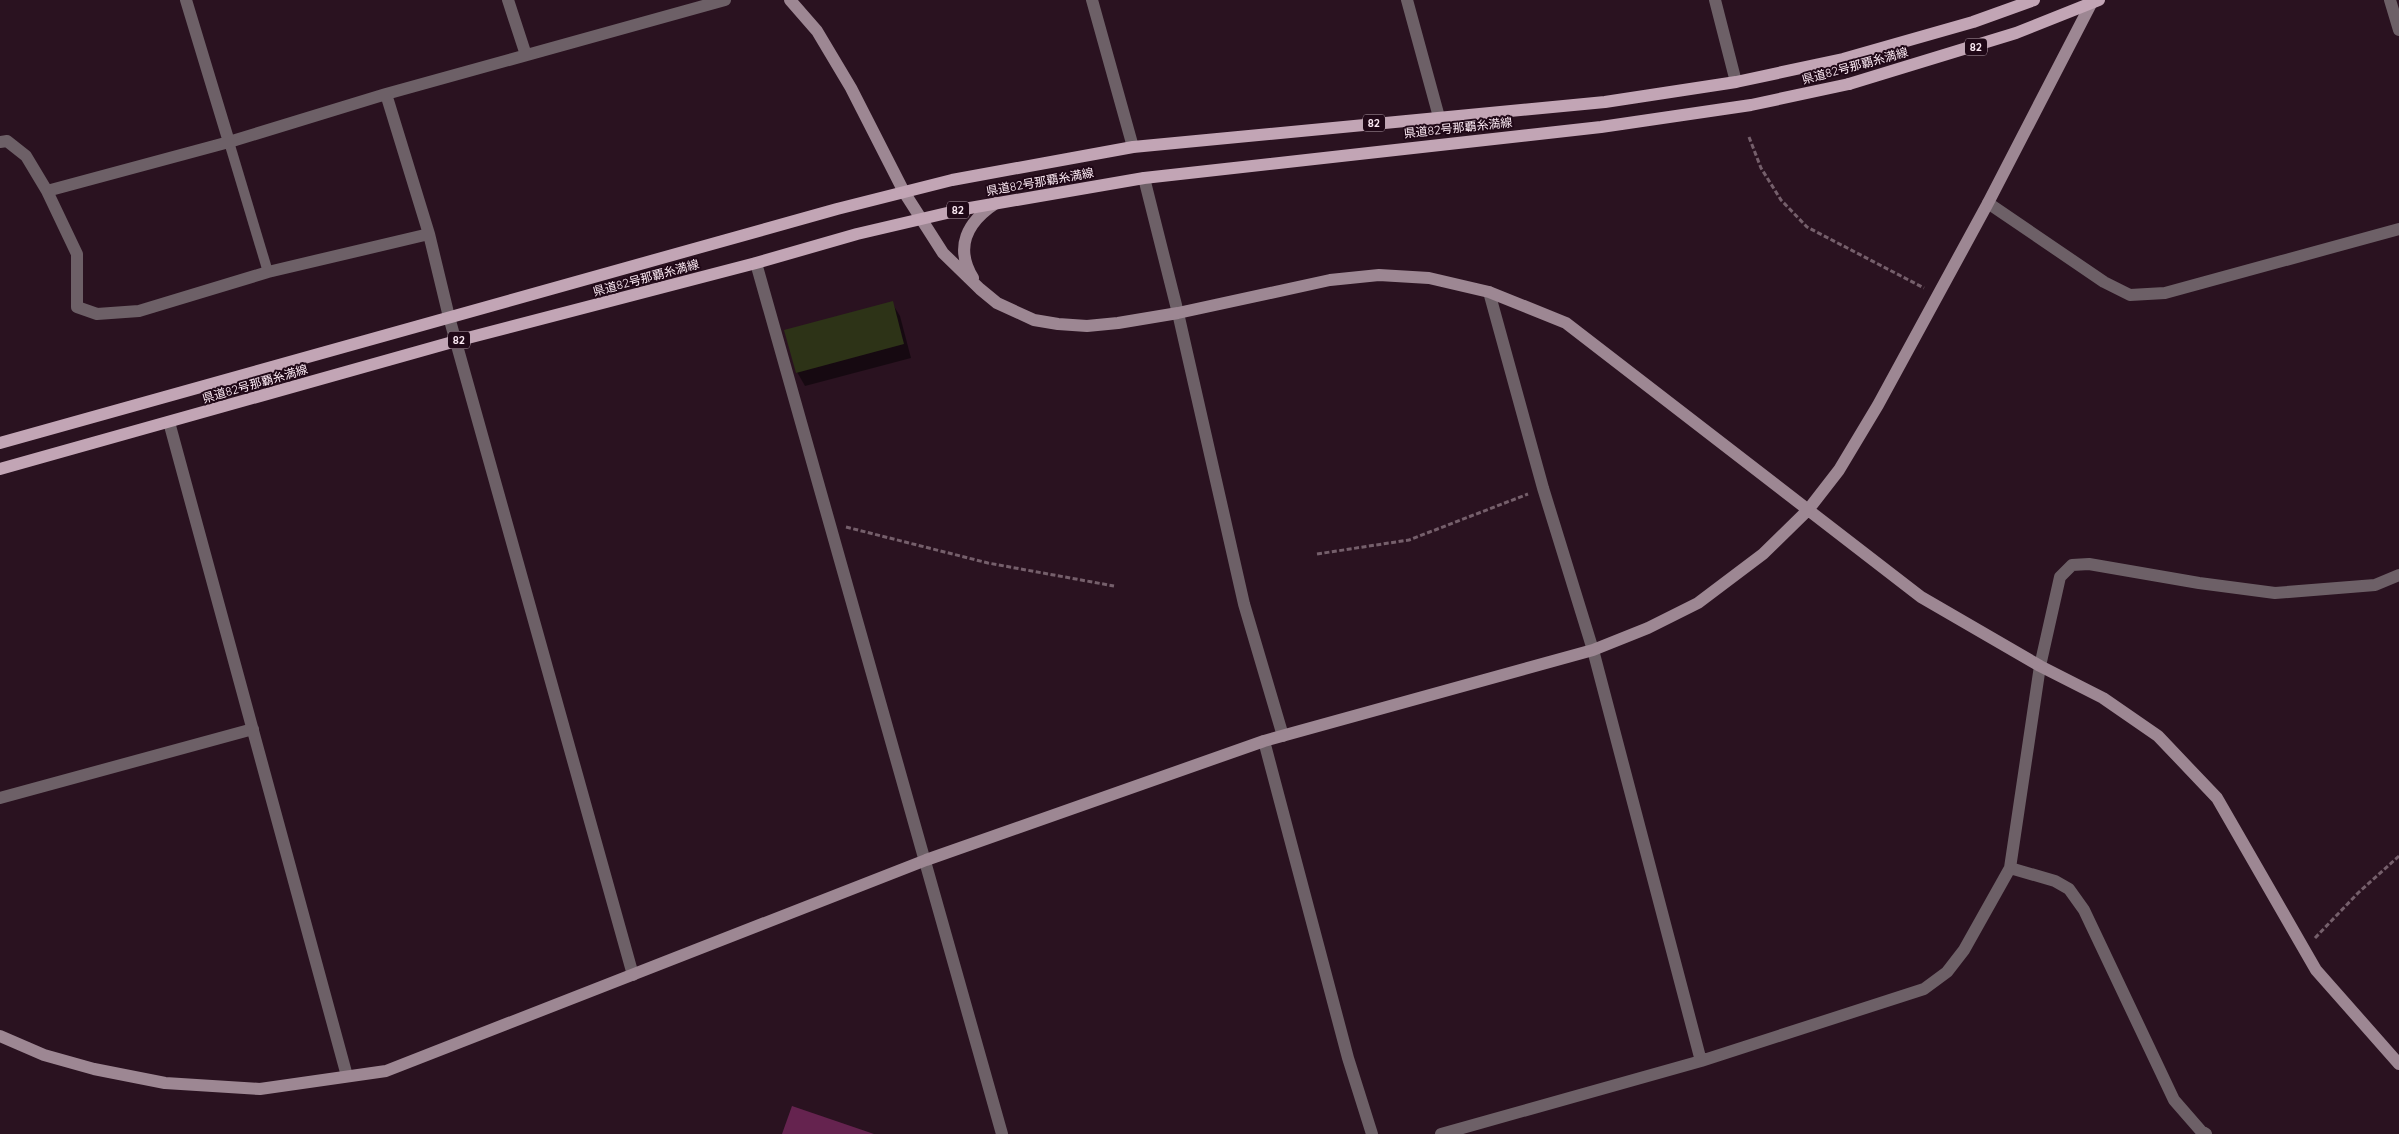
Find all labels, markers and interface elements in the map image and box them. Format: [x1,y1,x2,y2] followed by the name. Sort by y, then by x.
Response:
[1965,38,1987,56] road number: 82
[1800,44,1910,87] street label: 県道82号那覇糸満線
[1403,114,1513,141] street label: 県道82号那覇糸満線
[1363,115,1385,132] road number: 82
[985,165,1095,198] street label: 県道82号那覇糸満線
[947,202,969,218] road number: 82
[591,256,701,299] street label: 県道82号那覇糸満線
[448,332,470,348] road number: 82
[200,361,309,406] street label: 県道82号那覇糸満線

